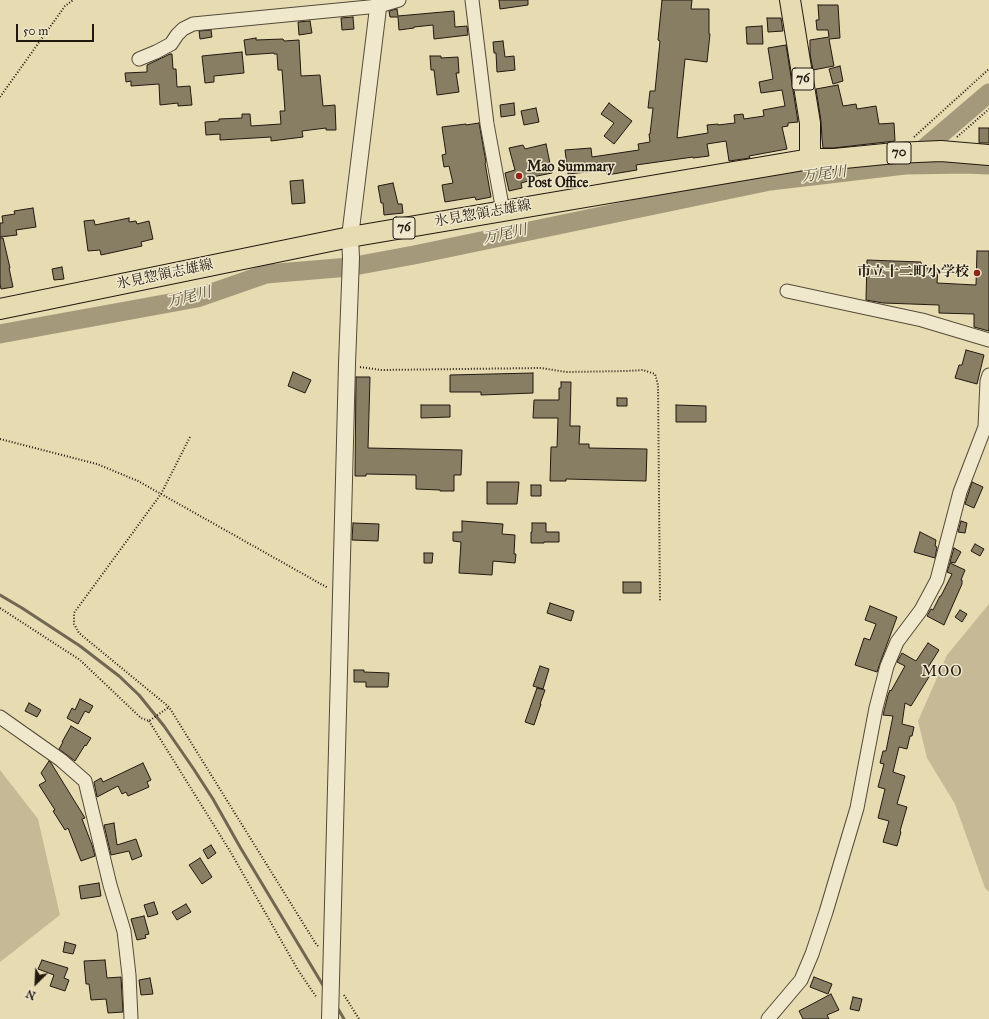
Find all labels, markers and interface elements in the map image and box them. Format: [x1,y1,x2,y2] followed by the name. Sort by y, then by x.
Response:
[18,16,96,42] scale bar
[23,24,48,38] text: 50 m
[792,68,814,90] road number: 76
[887,142,911,164] road number: 70
[527,160,614,192] place label: Mao Summary Post Office
[801,163,847,187] water label: 万尾川
[514,171,524,181] marker: Mao Summary Post Office
[433,197,533,231] street label: 氷見惣領志雄線
[393,217,415,239] road number: 76
[481,222,529,248] water label: 万尾川
[115,257,215,293] street label: 氷見惣領志雄線
[857,265,969,281] place label: 市立十二町小学校
[972,268,982,278] marker: 市立十二町小学校
[165,284,213,312] water label: 万尾川
[921,663,963,681] district label: MOO
[16,963,56,1003] north arrow
[24,987,38,1002] text: N

